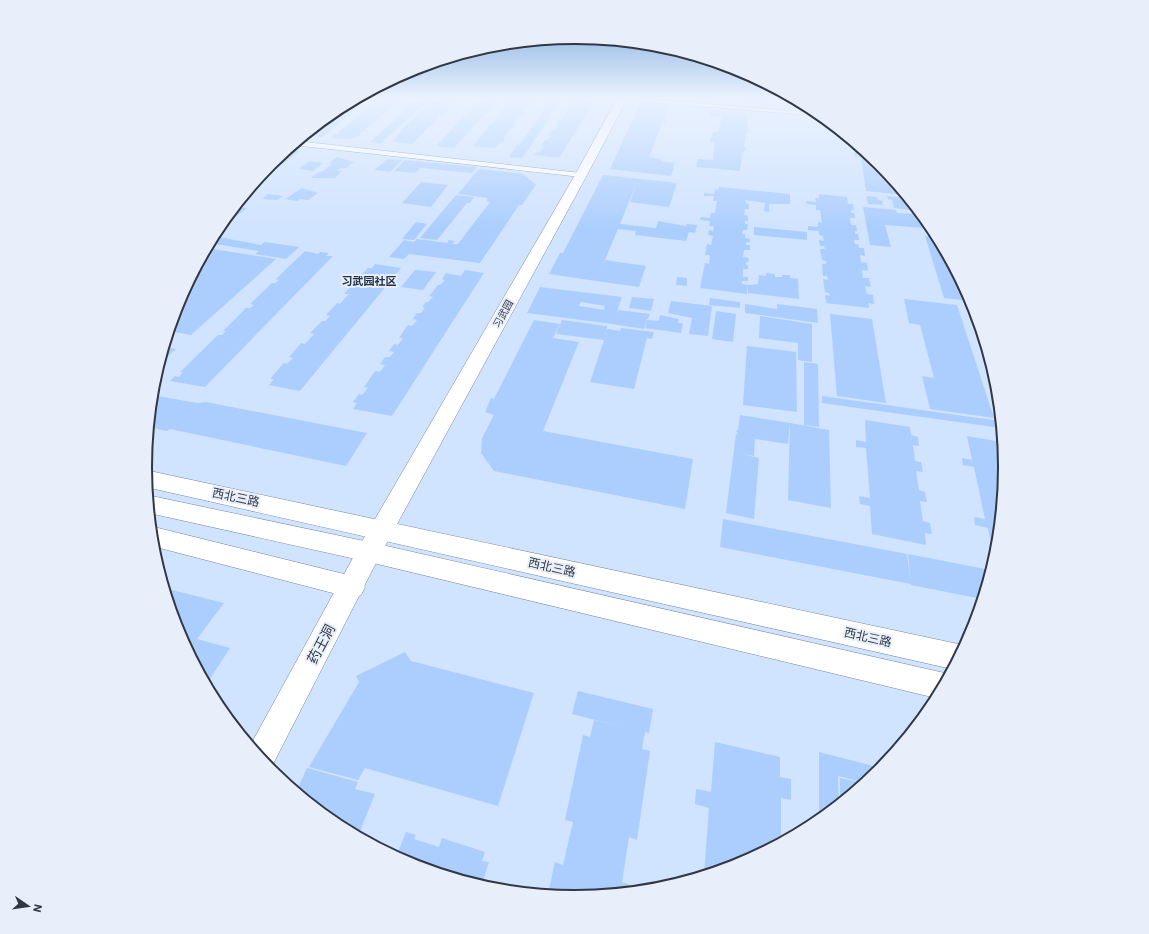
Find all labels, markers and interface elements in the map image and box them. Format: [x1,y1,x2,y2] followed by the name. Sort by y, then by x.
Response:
[342,274,397,288] district label: 习武园社区
[490,298,516,330] street label: 习武园
[211,485,261,509] street label: 西北三路
[527,554,577,580] street label: 西北三路
[303,621,339,667] street label: 药王洞
[843,624,893,650] street label: 西北三路
[8,886,48,926] north arrow
[30,903,45,914] text: N

